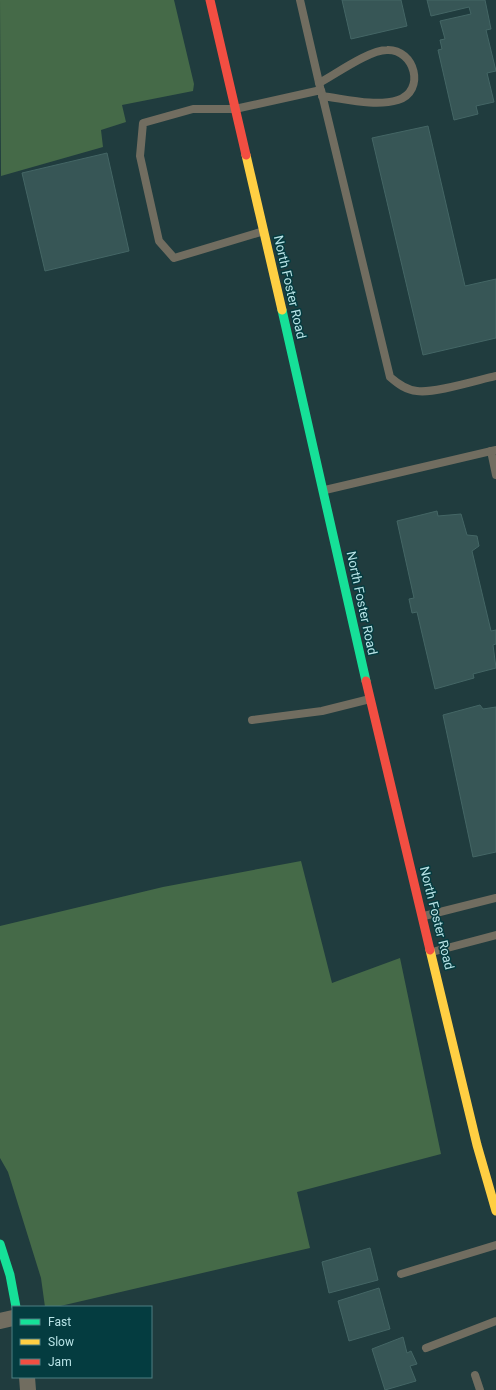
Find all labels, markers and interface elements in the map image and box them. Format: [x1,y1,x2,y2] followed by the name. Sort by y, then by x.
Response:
[271,234,309,340] street label: North Foster Road
[344,550,380,656] street label: North Foster Road
[417,865,457,971] street label: North Foster Road
[12,1306,152,1378] legend
[48,1315,71,1329] text: Fast
[48,1335,74,1349] text: Slow
[48,1355,72,1369] text: Jam

